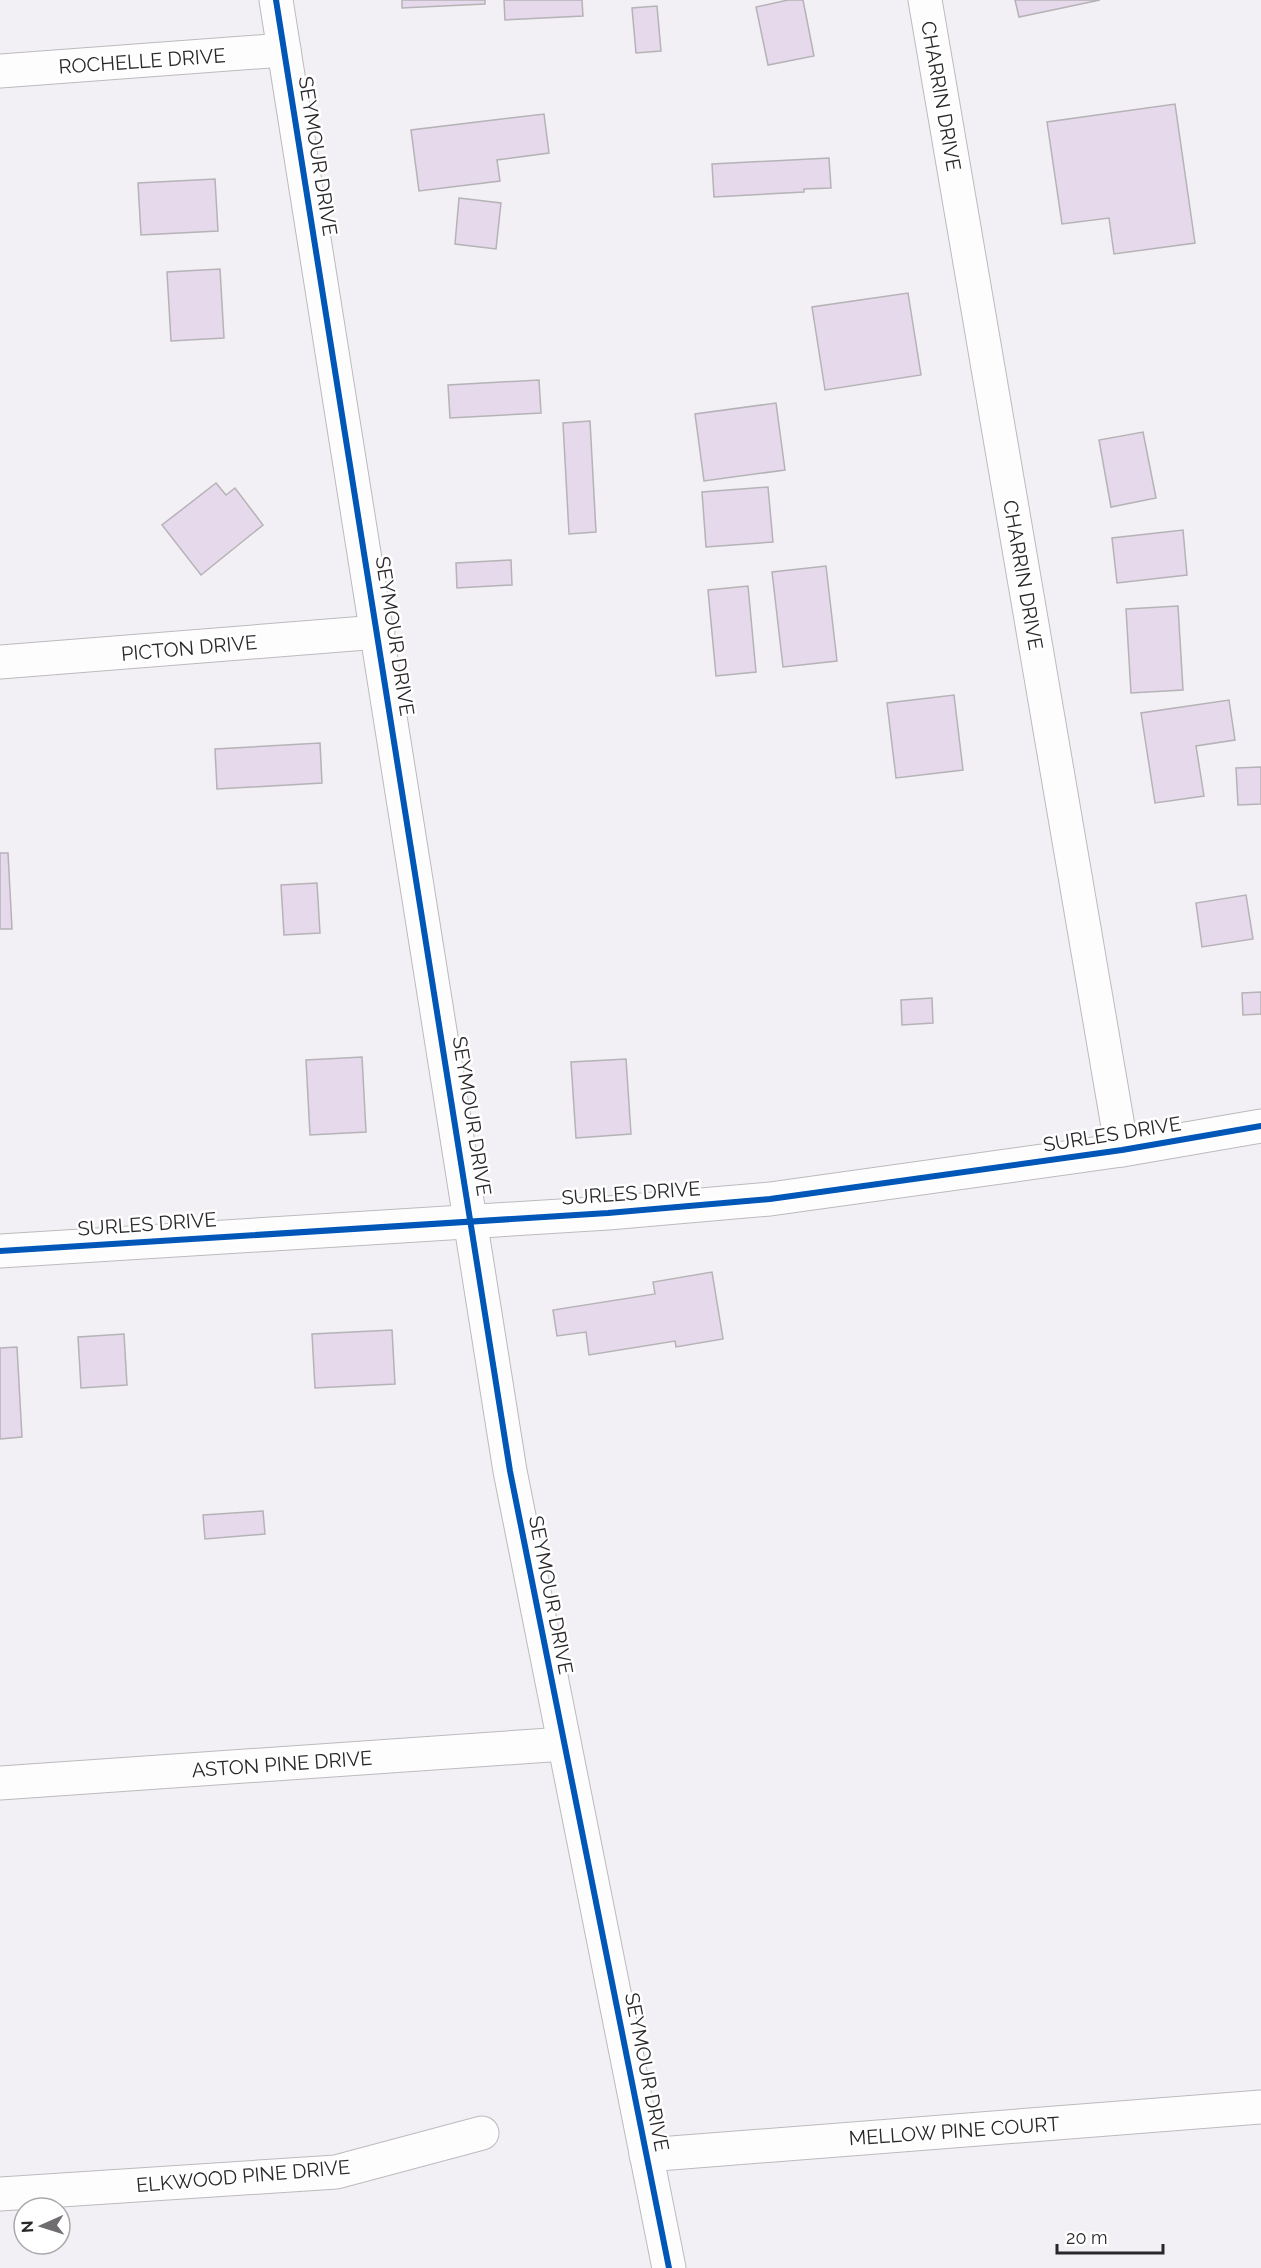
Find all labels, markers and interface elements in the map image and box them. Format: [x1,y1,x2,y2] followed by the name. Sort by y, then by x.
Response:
[916,19,966,173] street label: CHARRIN DRIVE
[58,43,226,79] street label: ROCHELLE DRIVE
[294,74,342,238] street label: SEYMOUR DRIVE
[998,498,1048,652] street label: CHARRIN DRIVE
[371,554,419,718] street label: SEYMOUR DRIVE
[120,630,258,666] street label: PICTON DRIVE
[448,1034,496,1198] street label: SEYMOUR DRIVE
[1041,1111,1183,1157] street label: SURLES DRIVE
[561,1176,701,1210] street label: SURLES DRIVE
[77,1207,217,1241] street label: SURLES DRIVE
[524,1514,578,1676] street label: SEYMOUR DRIVE
[191,1746,373,1782] street label: ASTON PINE DRIVE
[620,1991,674,2153] street label: SEYMOUR DRIVE
[848,2112,1060,2150] street label: MELLOW PINE COURT
[135,2155,351,2197] street label: ELKWOOD PINE DRIVE
[12,2196,72,2256] north arrow
[1057,2217,1164,2255] scale bar
[18,2220,37,2233] text: N
[1066,2227,1108,2248] text: 20 m

